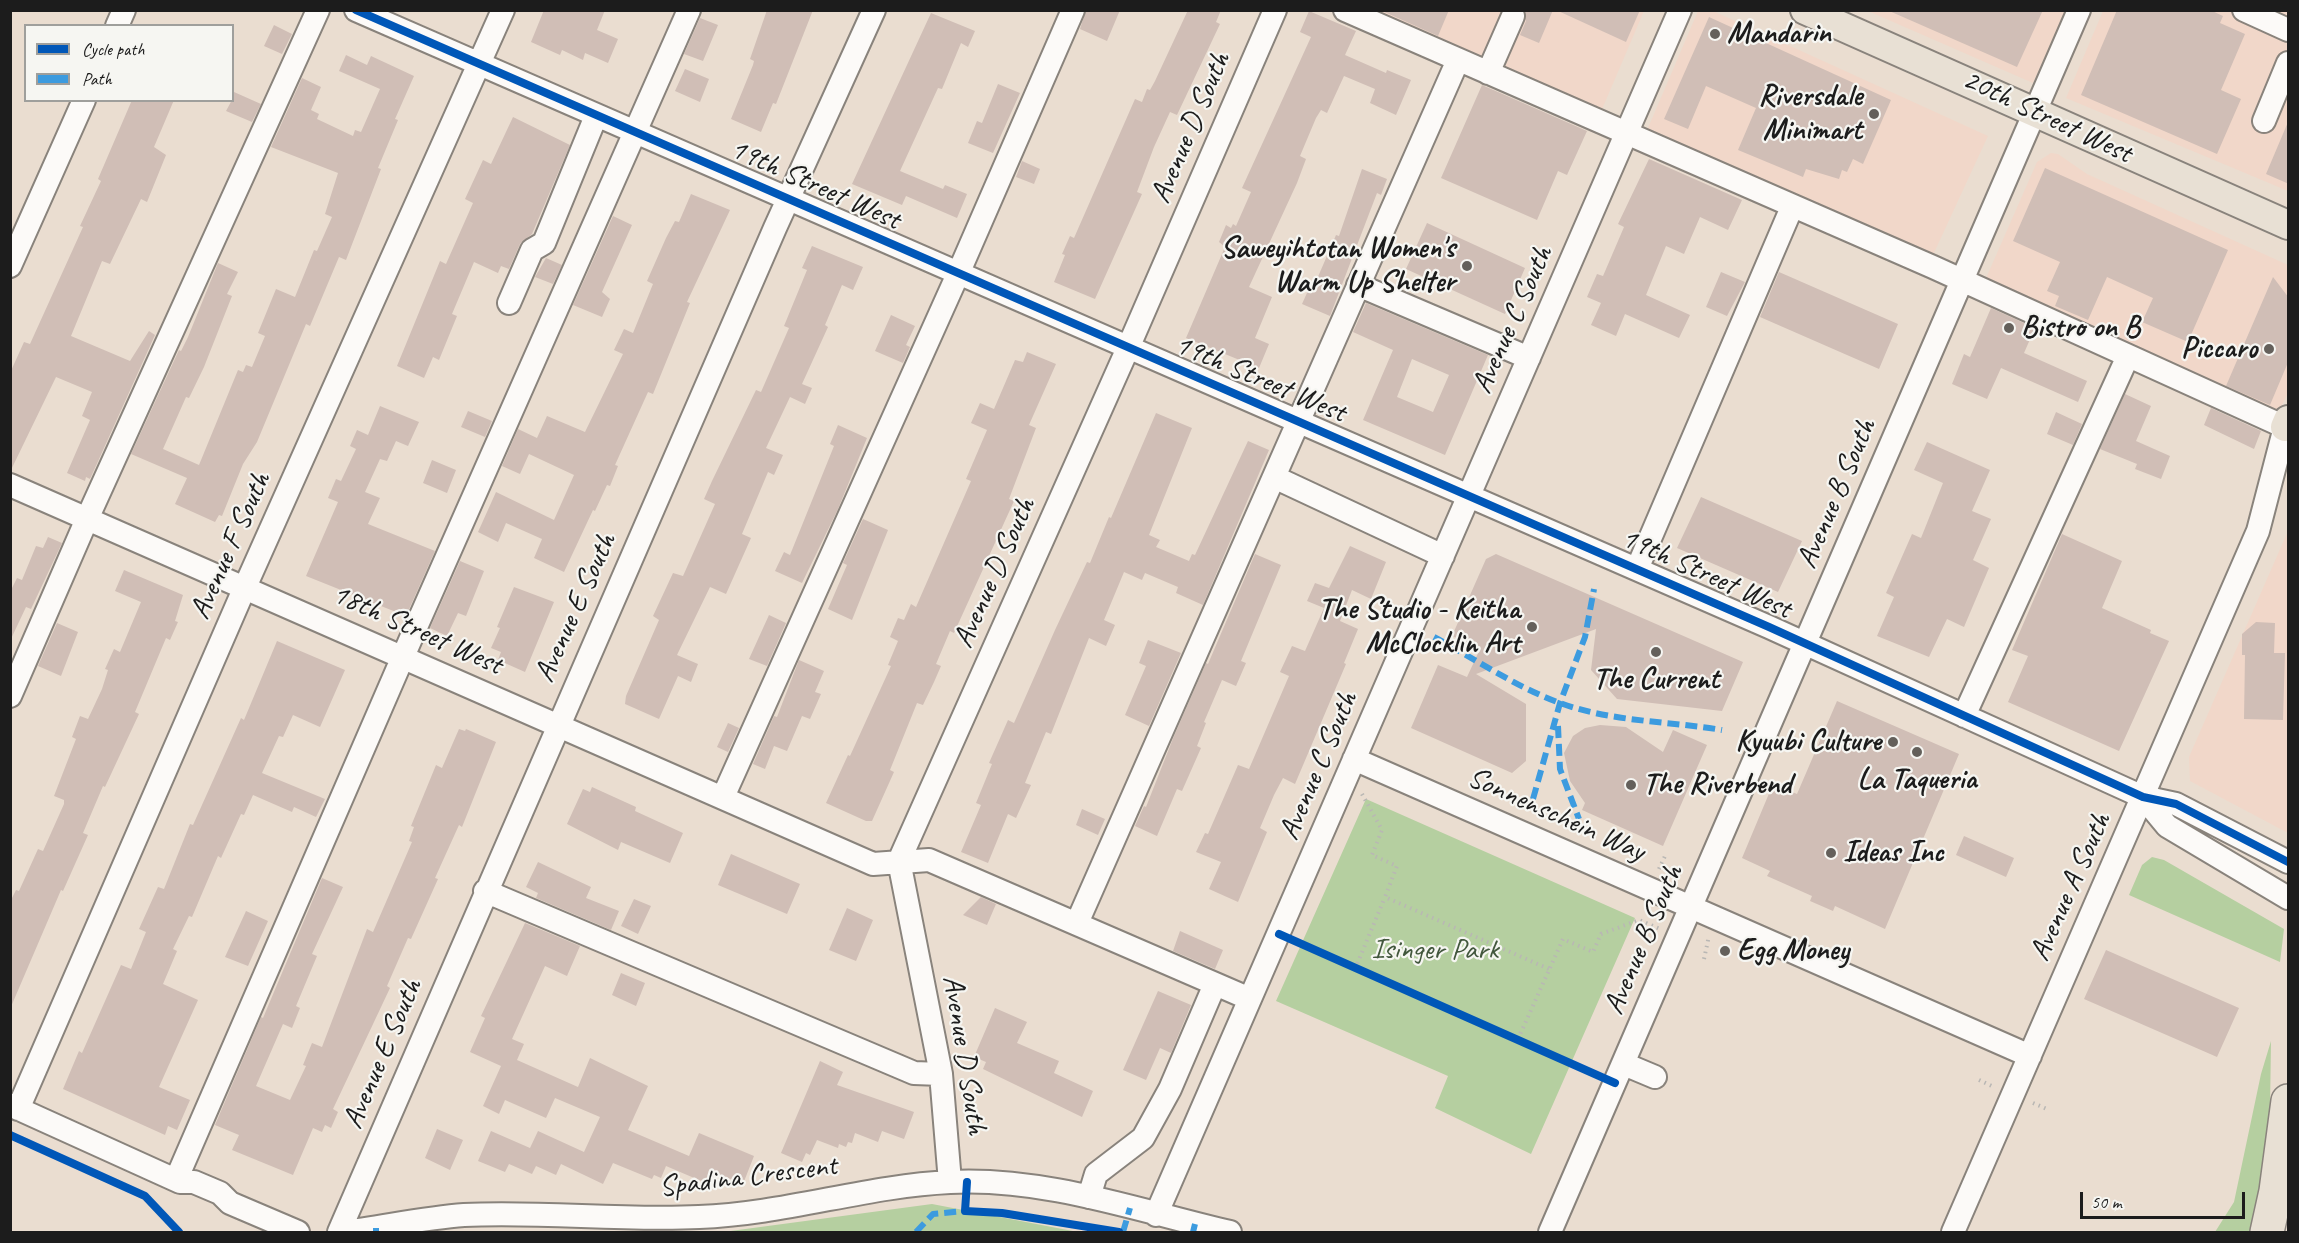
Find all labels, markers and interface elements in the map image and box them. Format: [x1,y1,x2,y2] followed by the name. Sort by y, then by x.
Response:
[1727,16,1831,52] place label: Mandarin
[24,24,234,102] legend
[1708,27,1722,41] marker: Mandarin
[82,38,144,60] text: Cycle path
[1143,47,1239,209] street label: Avenue D South
[1957,62,2137,172] street label: 20th Street West
[82,68,112,90] text: Path
[1758,79,1862,150] place label: Riversdale Minimart
[1867,107,1881,121] marker: Riversdale Minimart
[724,131,906,239] street label: 19th Street West
[1220,231,1455,302] place label: Saweyihtotan Women's Warm Up Shelter
[1465,241,1561,399] street label: Avenue C South
[1460,259,1474,273] marker: Saweyihtotan Women's Warm Up Shelter
[2021,310,2140,346] place label: Bistro on B
[2002,321,2016,335] marker: Bistro on B
[1169,327,1351,431] street label: 19th Street West
[2181,331,2257,367] place label: Piccaro
[2262,342,2276,356] marker: Piccaro
[1789,414,1885,574] street label: Avenue B South
[183,467,279,625] street label: Avenue F South
[946,492,1044,654] street label: Avenue D South
[1615,520,1797,628] street label: 19th Street West
[527,528,625,688] street label: Avenue E South
[326,576,508,684] street label: 18th Street West
[1318,592,1520,662] place label: The Studio - Keitha McClocklin Art
[1525,620,1539,634] marker: The Studio - Keitha McClocklin Art
[1649,645,1663,659] marker: The Current
[1593,662,1719,698] place label: The Current
[1272,687,1366,845] street label: Avenue C South
[1735,724,1881,760] place label: Kyuubi Culture
[1886,735,1900,749] marker: Kyuubi Culture
[1910,745,1924,759] marker: La Taqueria
[1462,760,1650,870] street label: Sonnenschein Way
[1857,762,1977,798] place label: La Taqueria
[1643,767,1791,803] place label: The Riverbend
[1624,778,1638,792] marker: The Riverbend
[2022,807,2120,967] street label: Avenue A South
[1843,835,1944,871] place label: Ideas Inc
[1824,846,1838,860] marker: Ideas Inc
[1596,860,1692,1020] street label: Avenue B South
[1371,932,1499,968] park label: Isinger Park
[1737,933,1849,969] place label: Egg Money
[1718,944,1732,958] marker: Egg Money
[934,973,994,1137] street label: Avenue D South
[335,974,431,1134] street label: Avenue E South
[657,1148,839,1206] street label: Spadina Crescent
[2083,1180,2248,1218] scale bar
[2091,1191,2122,1213] text: 50 m

